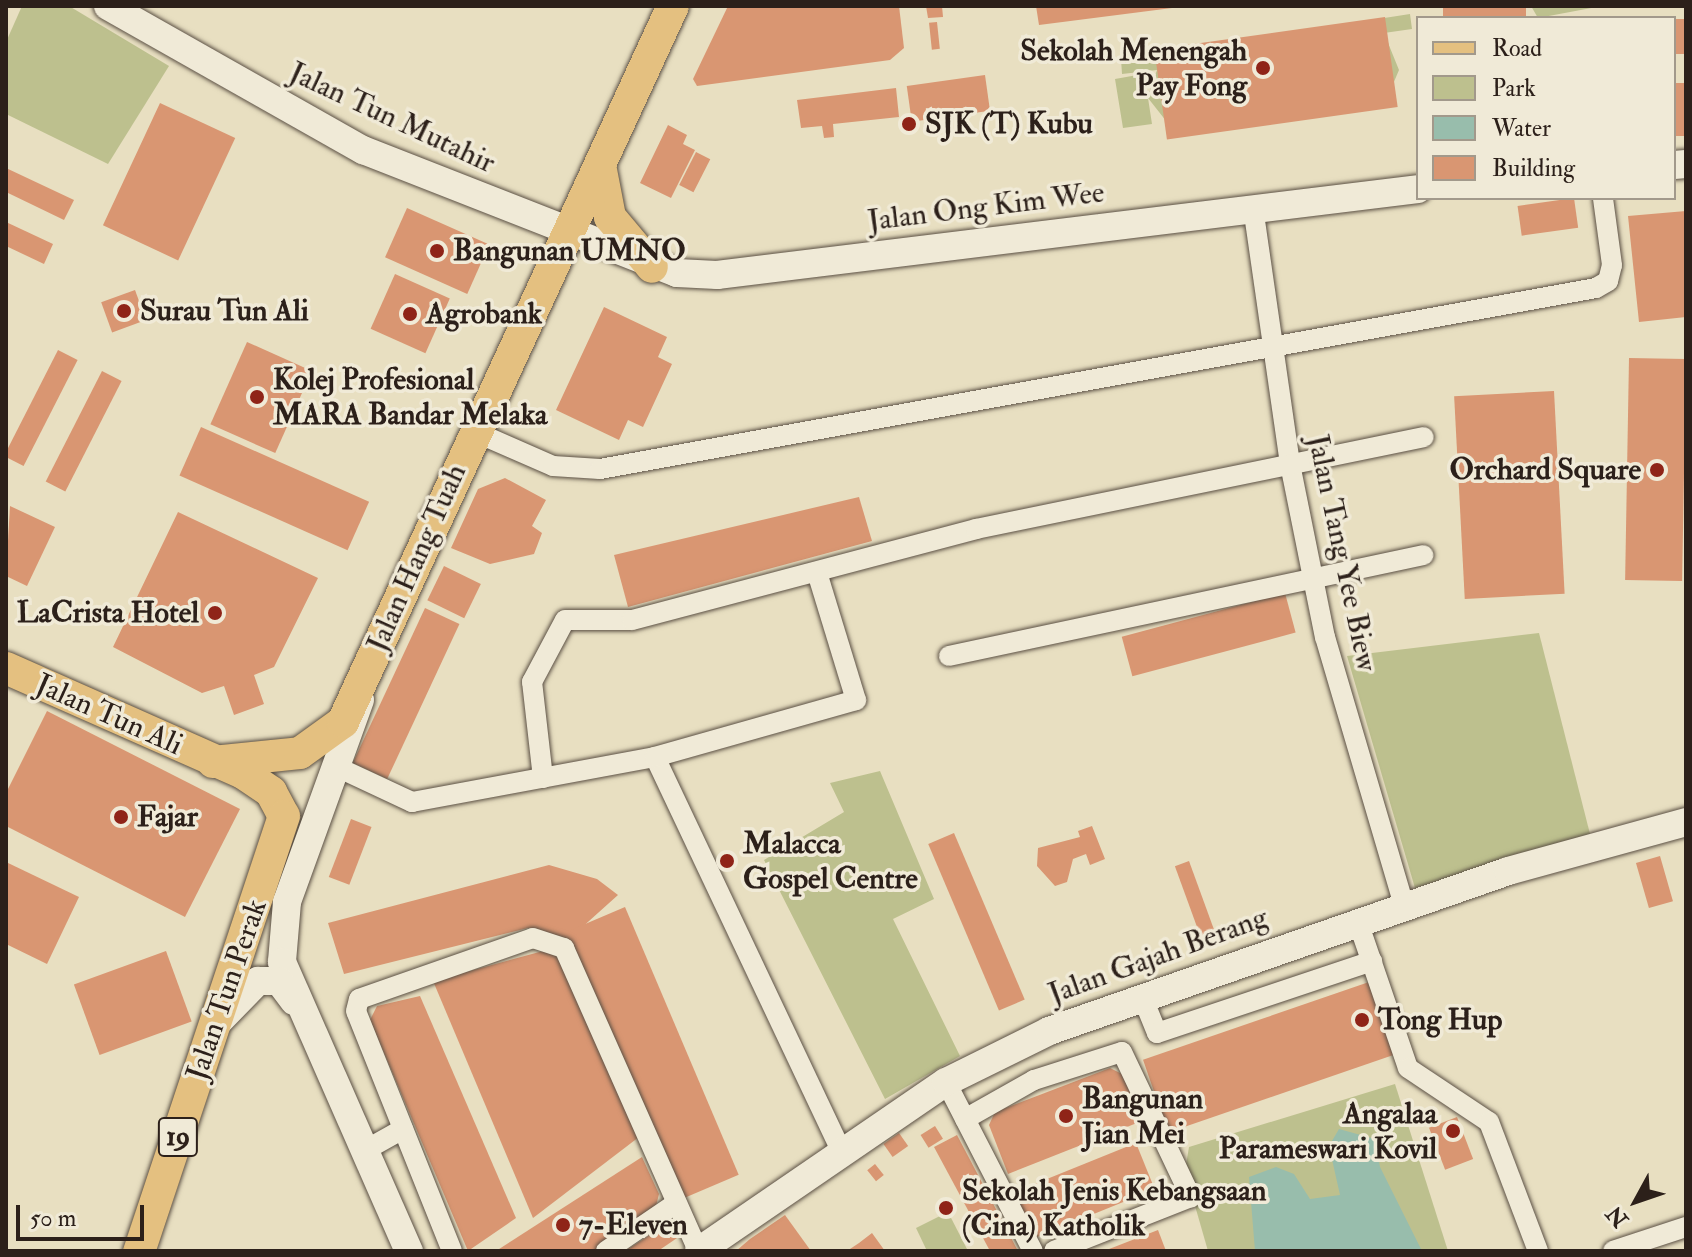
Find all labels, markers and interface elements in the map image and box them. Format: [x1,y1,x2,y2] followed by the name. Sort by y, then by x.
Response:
[1416,16,1676,200] legend
[1020,33,1247,104] place label: Sekolah Menengah Pay Fong
[1492,33,1542,64] text: Road
[283,55,501,181] street label: Jalan Tun Mutahir
[1254,59,1272,77] marker: Sekolah Menengah Pay Fong
[1492,73,1536,104] text: Park
[925,106,1093,142] place label: SJK (T) Kubu
[1492,113,1551,144] text: Water
[900,115,918,133] marker: SJK (T) Kubu
[1492,153,1575,184] text: Building
[866,175,1106,239] street label: Jalan Ong Kim Wee
[453,233,686,269] place label: Bangunan UMNO
[428,242,446,260] marker: Bangunan UMNO
[140,293,309,329] place label: Surau Tun Ali
[426,296,542,332] place label: Agrobank
[115,302,133,320] marker: Surau Tun Ali
[401,305,419,323] marker: Agrobank
[273,362,547,432] place label: Kolej Profesional MARA Bandar Melaka
[248,388,266,406] marker: Kolej Profesional MARA Bandar Melaka
[1299,431,1385,675] street label: Jalan Tang Yee Biew
[1449,452,1641,488] place label: Orchard Square
[360,458,474,658] street label: Jalan Hang Tuah
[1648,461,1666,479] marker: Orchard Square
[17,595,199,631] place label: LaCrista Hotel
[206,604,224,622] marker: LaCrista Hotel
[30,667,188,763] street label: Jalan Tun Ali
[137,799,198,835] place label: Fajar
[112,808,130,826] marker: Fajar
[743,826,918,896] place label: Malacca Gospel Centre
[718,852,736,870] marker: Malacca Gospel Centre
[179,895,275,1085] street label: Jalan Tun Perak
[1044,900,1272,1012] street label: Jalan Gajah Berang
[1378,1002,1502,1038] place label: Tong Hup
[1353,1011,1371,1029] marker: Tong Hup
[1082,1081,1203,1152] place label: Bangunan Jian Mei
[1219,1096,1437,1166] place label: Angalaa Parameswari Kovil
[1057,1107,1075,1125] marker: Bangunan Jian Mei
[156,1113,200,1161] road number: 19
[1444,1122,1462,1140] marker: Angalaa Parameswari Kovil
[1596,1161,1676,1241] north arrow
[962,1173,1266,1244] place label: Sekolah Jenis Kebangsaan (Cina) Katholik
[20,1189,148,1239] scale bar
[937,1199,955,1217] marker: Sekolah Jenis Kebangsaan (Cina) Katholik
[1601,1200,1635,1233] text: N
[30,1203,76,1234] text: 50 m
[579,1207,688,1243] place label: 7-Eleven
[554,1216,572,1234] marker: 7-Eleven

